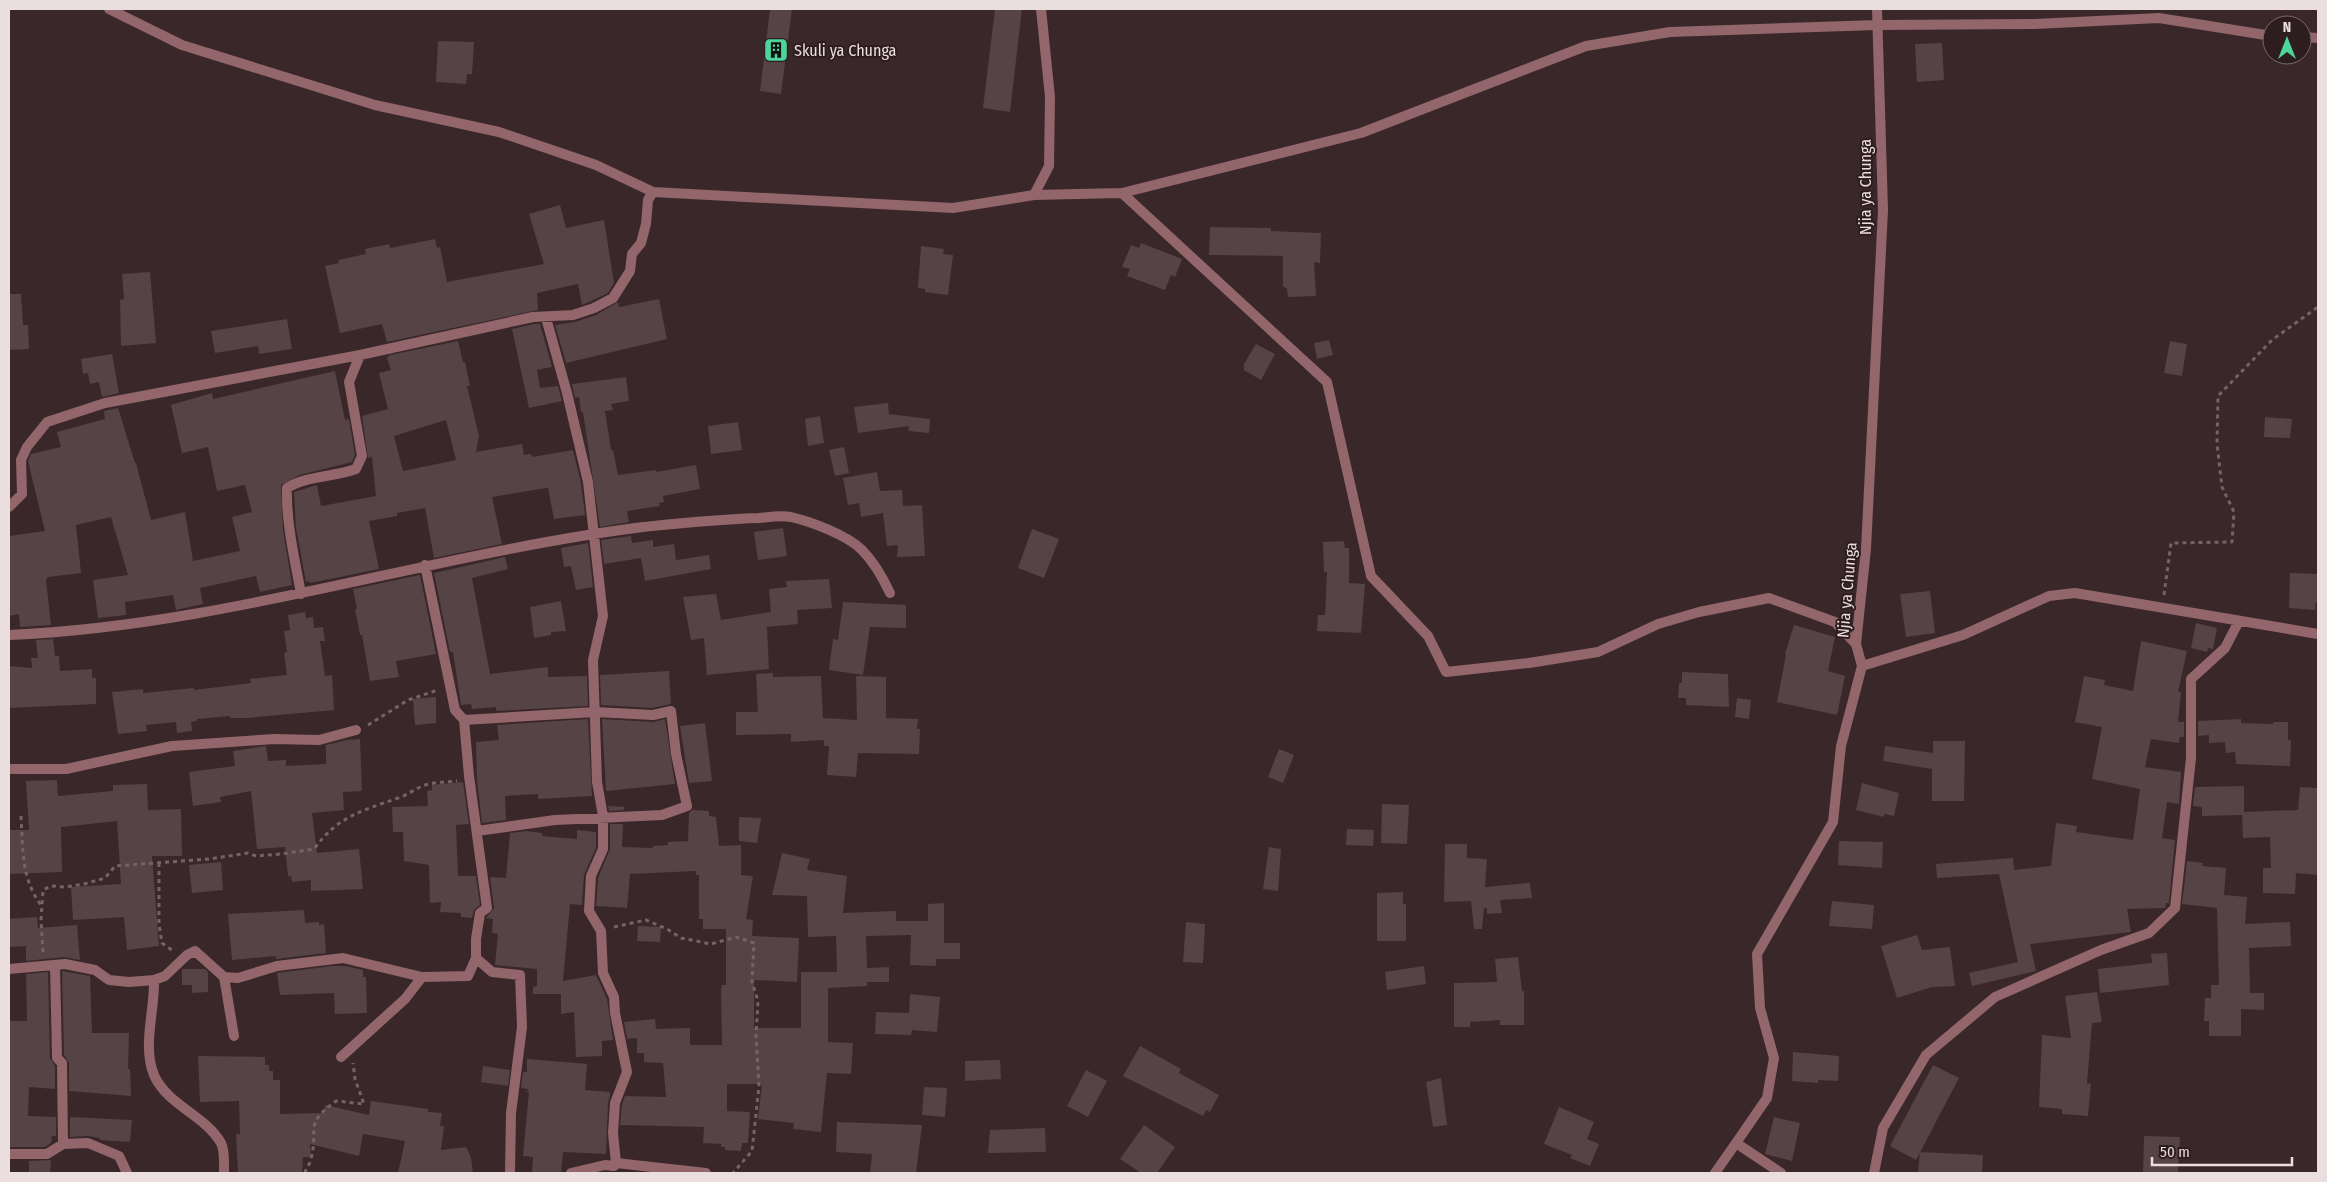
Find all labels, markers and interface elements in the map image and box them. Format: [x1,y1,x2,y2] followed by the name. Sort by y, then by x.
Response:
[2262,15,2312,65] north arrow
[2283,19,2291,36] text: N
[763,37,789,63] building icon: Skuli ya Chunga
[794,41,897,60] place label: Skuli ya Chunga
[1856,139,1875,235] street label: Njia ya Chunga
[1833,541,1861,639] street label: Njia ya Chunga
[2152,1134,2292,1166] scale bar
[2160,1143,2190,1161] text: 50 m

